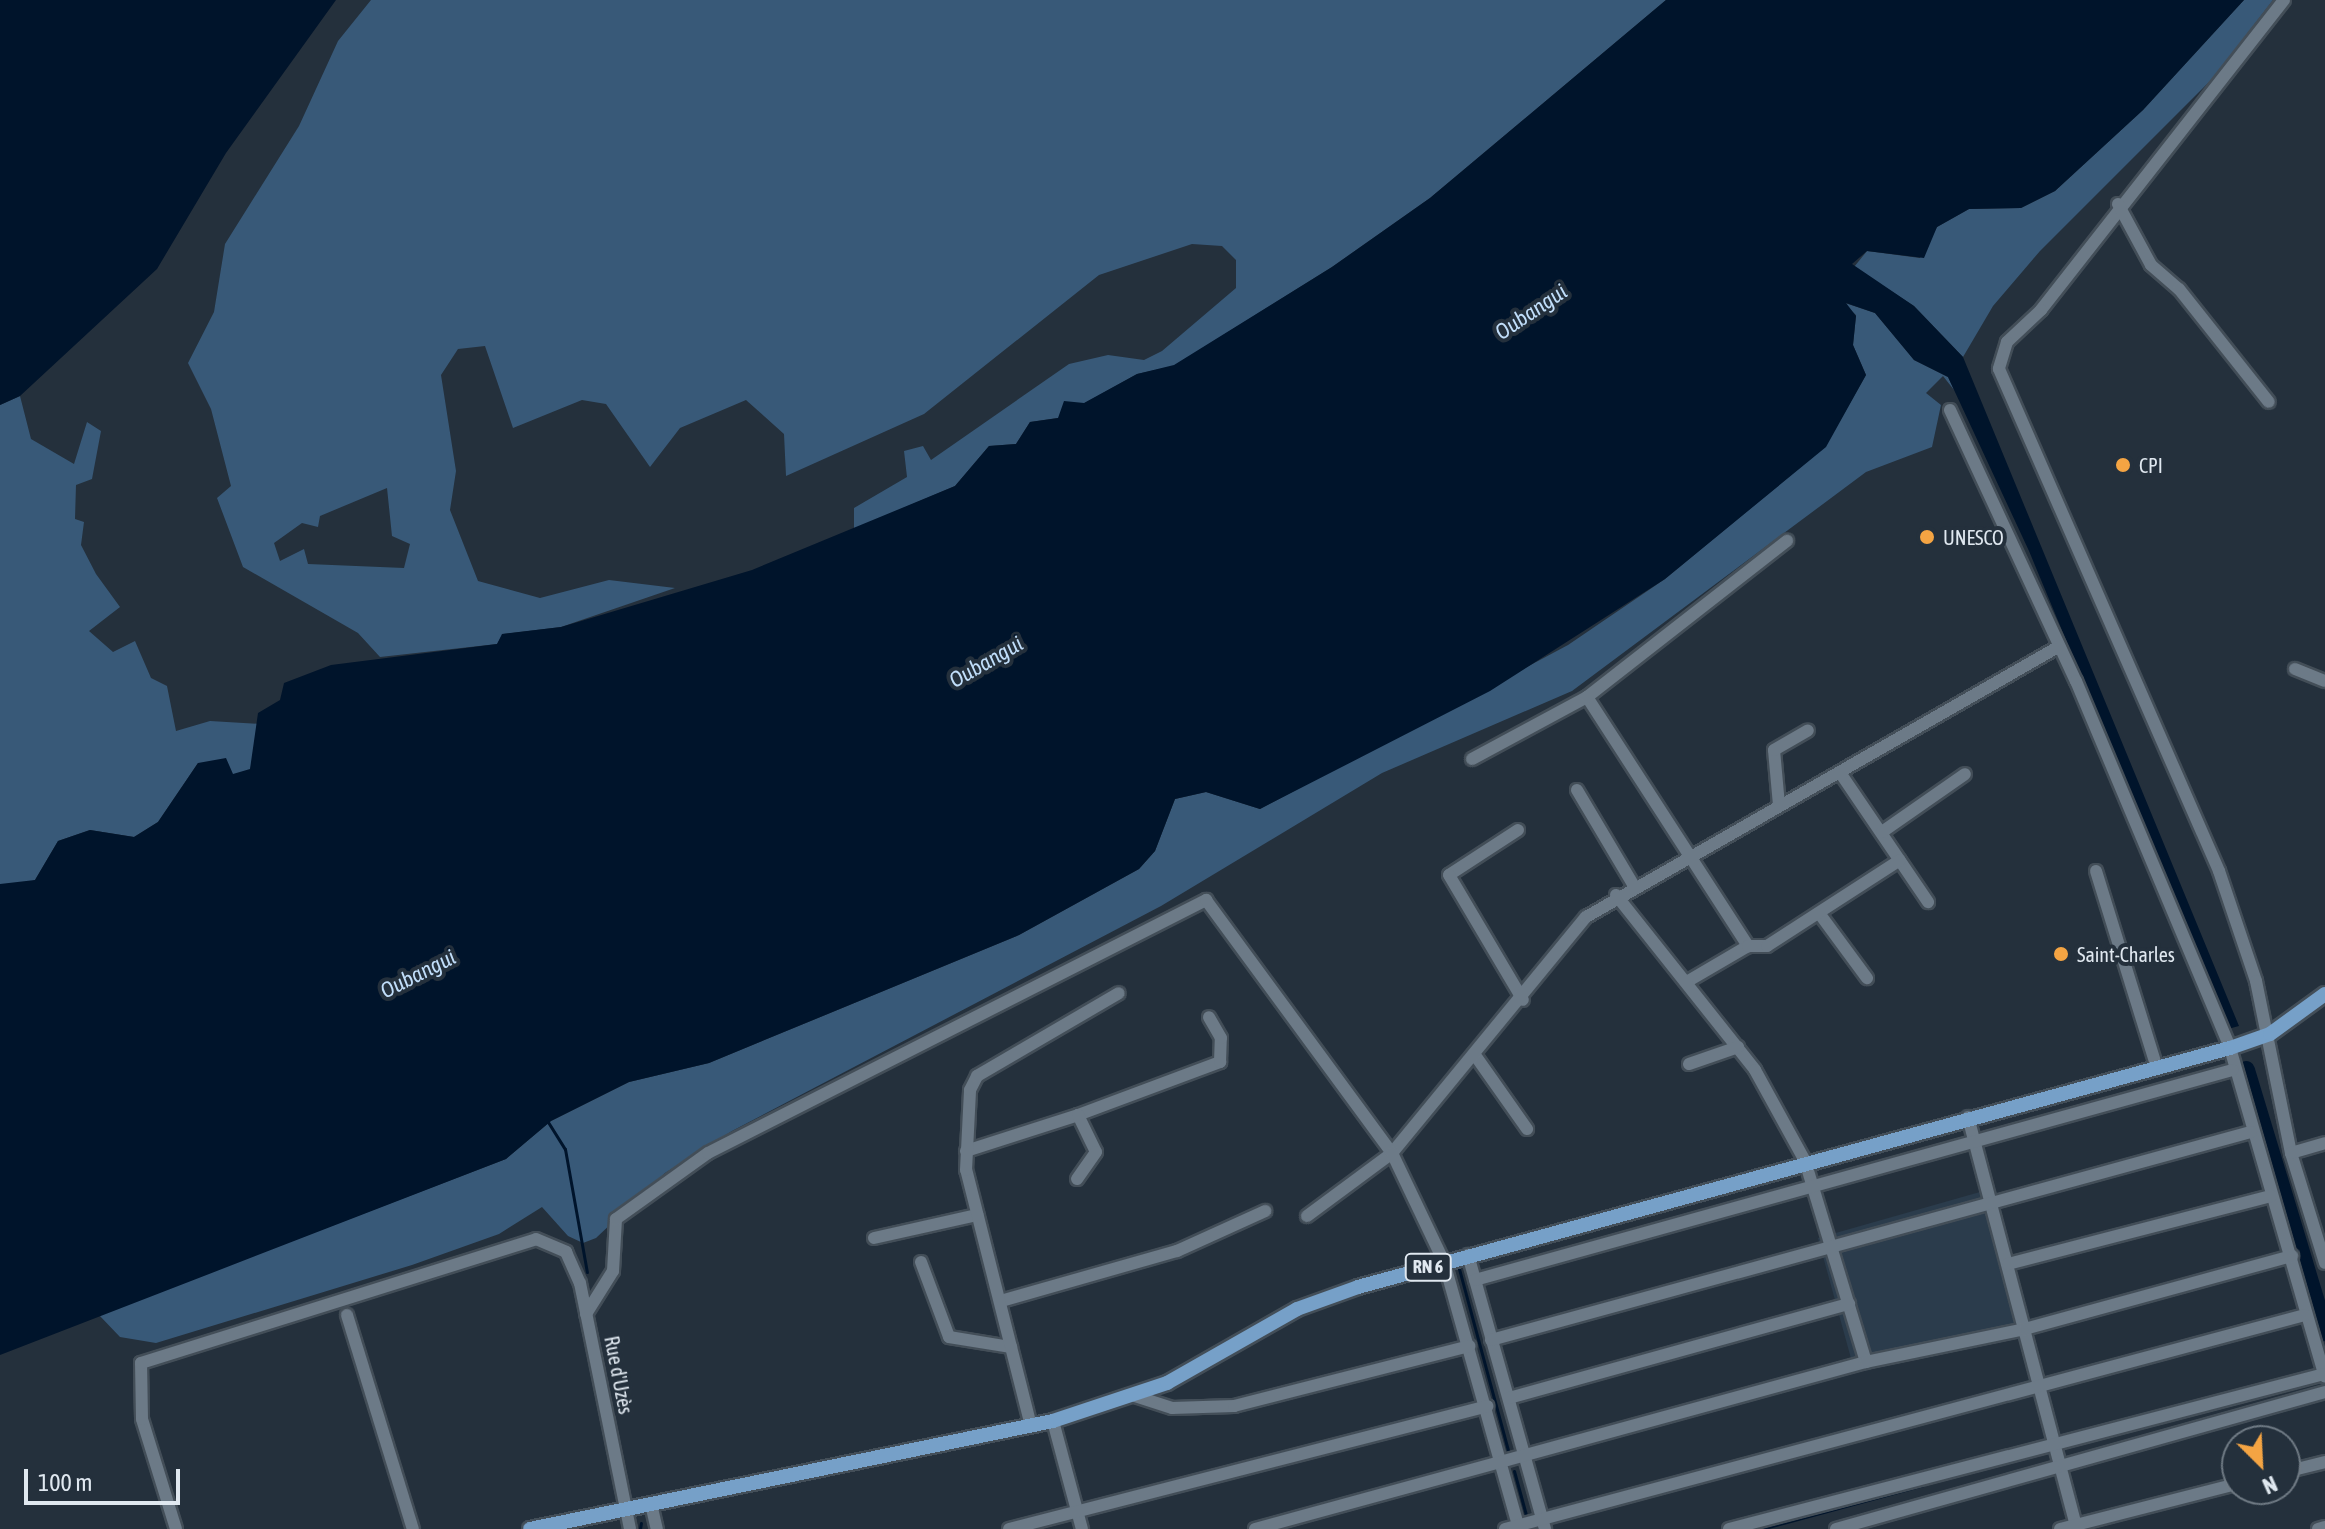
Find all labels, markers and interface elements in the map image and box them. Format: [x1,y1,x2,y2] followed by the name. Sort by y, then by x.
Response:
[1490,278,1572,346] water label: Oubangui
[2139,453,2163,477] place label: CPI
[2114,456,2132,474] marker: CPI
[1943,525,2004,549] place label: UNESCO
[1918,528,1936,546] marker: UNESCO
[944,630,1028,694] water label: Oubangui
[2077,942,2175,966] place label: Saint-Charles
[376,944,460,1004] water label: Oubangui
[2052,945,2070,963] marker: Saint-Charles
[1404,1253,1452,1281] road number: RN 6
[600,1334,638,1416] street label: Rue d'Uzès
[2221,1425,2301,1505] north arrow
[28,1453,184,1503] scale bar
[38,1469,92,1496] text: 100 m
[2259,1471,2281,1500] text: N

